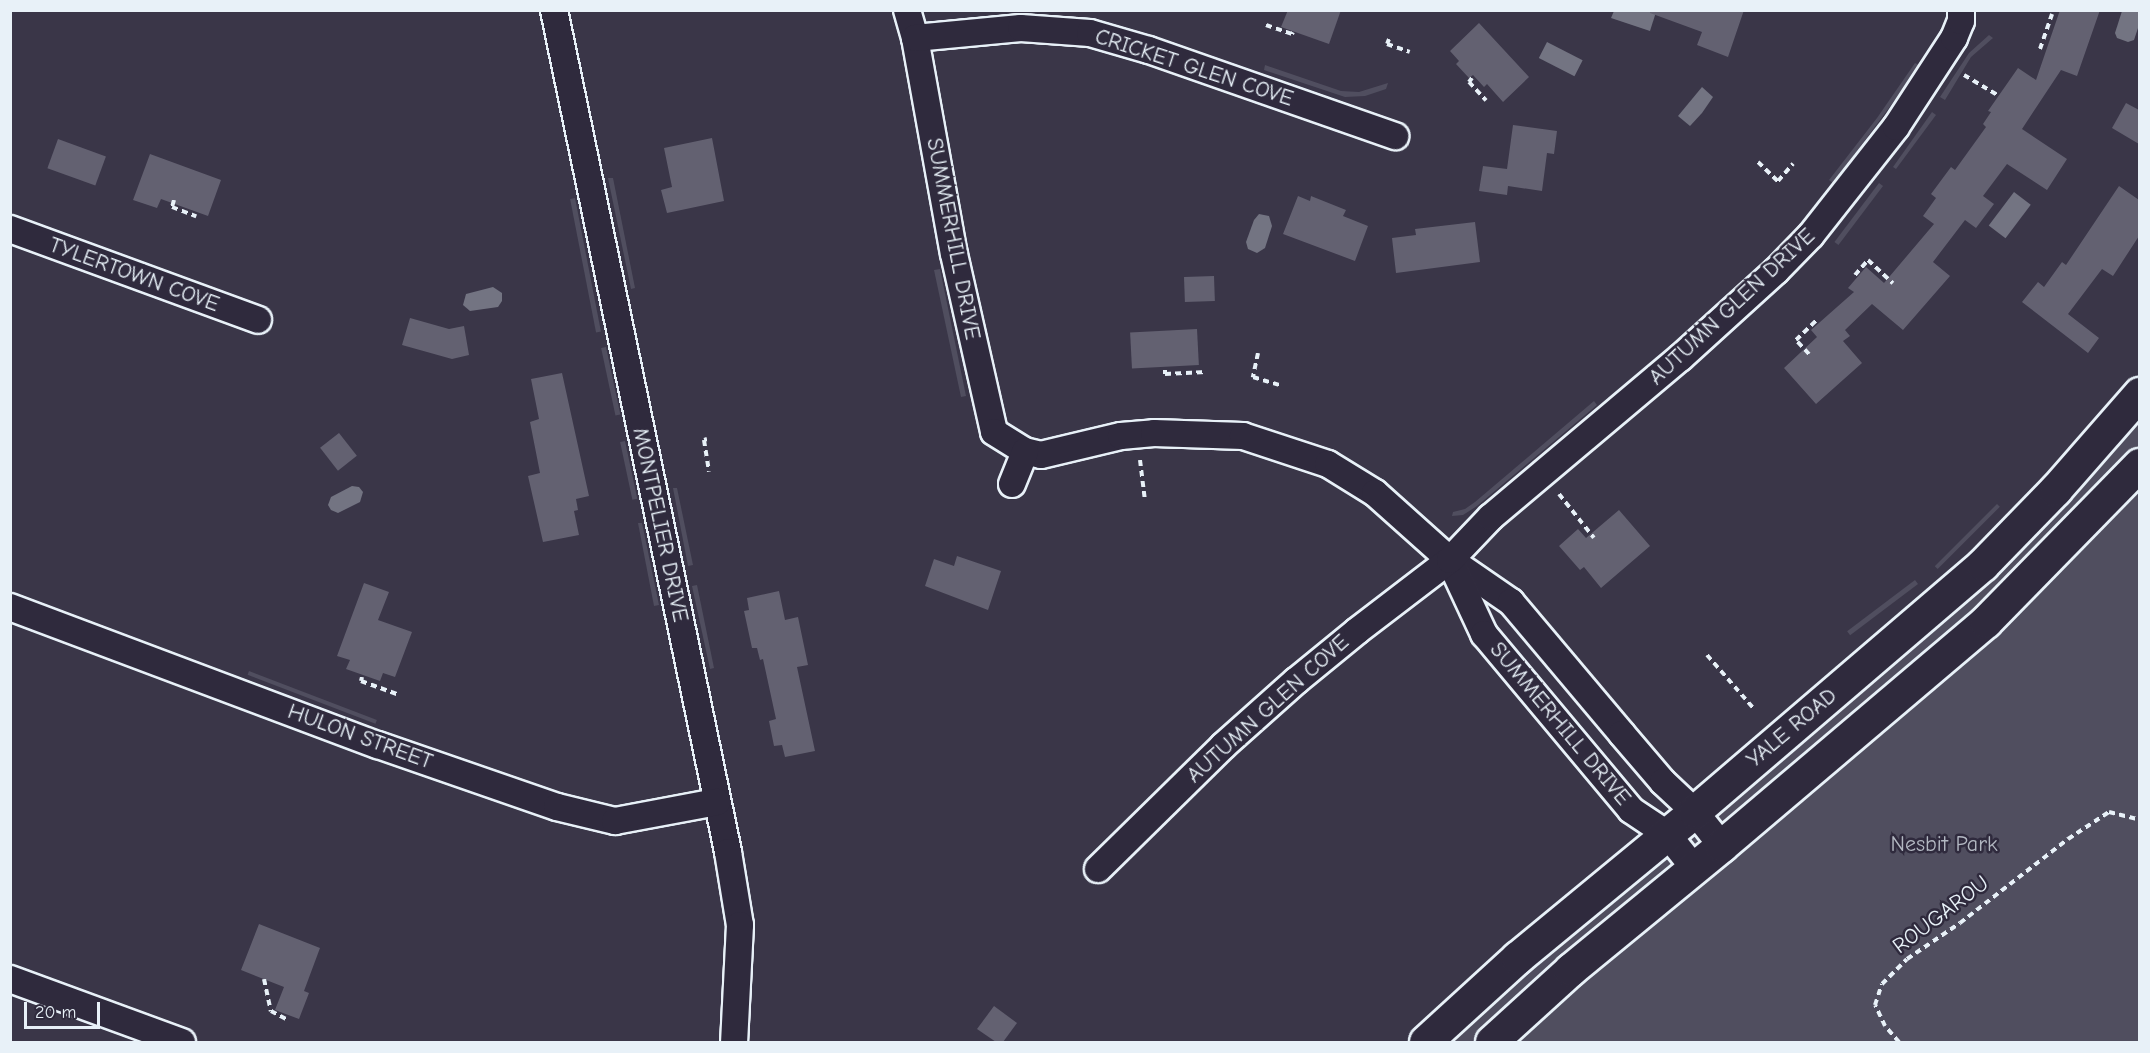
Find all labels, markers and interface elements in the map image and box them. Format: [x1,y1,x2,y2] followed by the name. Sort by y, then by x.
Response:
[1092,24,1296,112] street label: CRICKET GLEN COVE
[920,136,986,342] street label: SUMMERHILL DRIVE
[1643,223,1821,391] street label: AUTUMN GLEN DRIVE
[45,232,223,318] street label: TYLERTOWN COVE
[627,425,693,625] street label: MONTPELIER DRIVE
[1181,629,1355,789] street label: AUTUMN GLEN COVE
[1484,637,1636,811] street label: SUMMERHILL DRIVE
[1742,683,1842,773] street label: YALE ROAD
[284,699,436,775] street label: HULON STREET
[1890,832,1998,858] park label: Nesbit Park
[1888,870,1994,960] street label: ROUGAROU
[27,990,104,1028] scale bar
[35,1002,76,1023] text: 20 m

